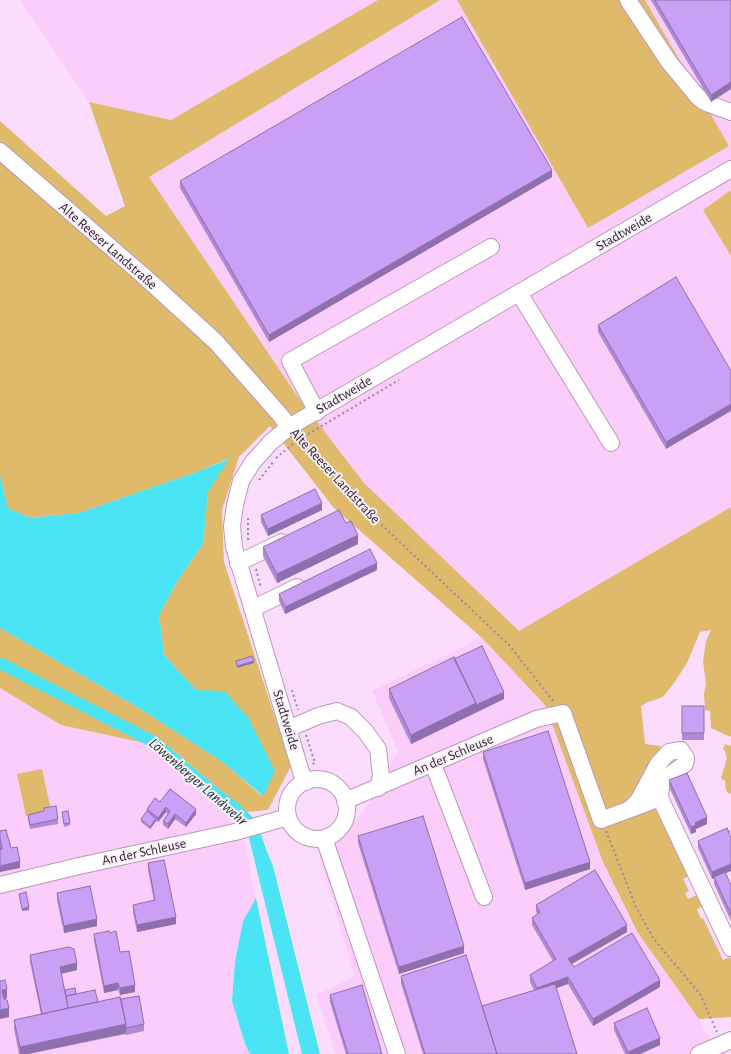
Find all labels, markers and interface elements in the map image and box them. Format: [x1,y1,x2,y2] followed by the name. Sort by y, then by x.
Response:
[55,199,161,293] street label: Alte Reeser Landstraße
[593,209,655,255] street label: Stadtweide
[313,372,375,418] street label: Stadtweide
[286,425,384,527] street label: Alte Reeser Landstraße
[269,688,303,752] street label: Stadtweide
[410,731,496,779] street label: An der Schleuse
[145,734,251,830] water label: Löwenberger Landwehr
[100,835,188,869] street label: An der Schleuse

